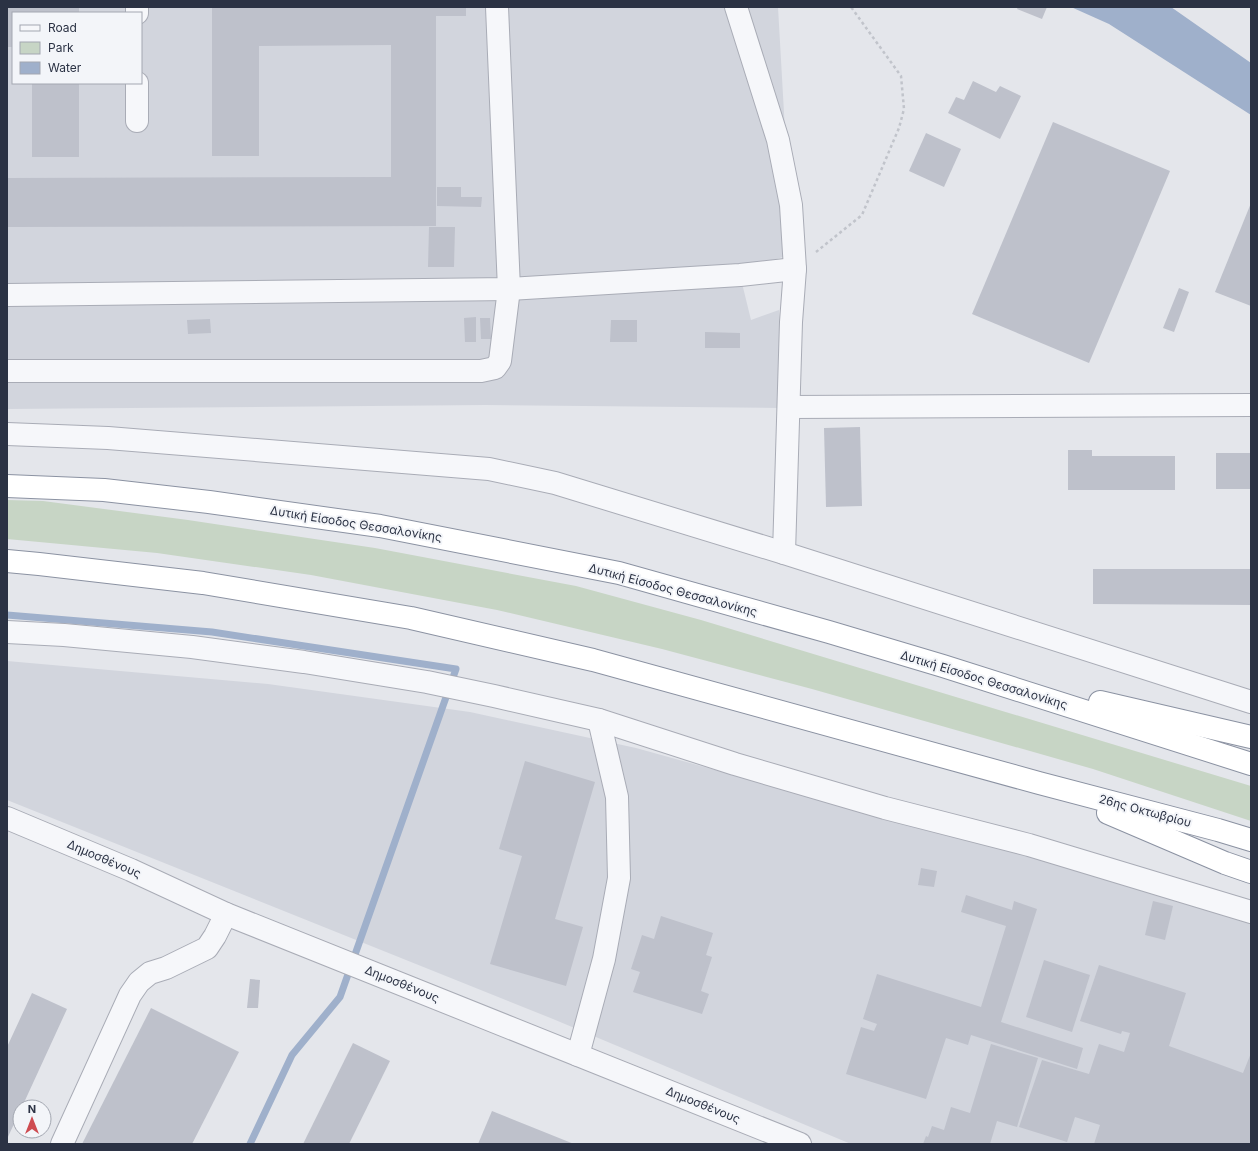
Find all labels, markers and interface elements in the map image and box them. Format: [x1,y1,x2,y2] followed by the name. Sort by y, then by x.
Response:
[12,12,142,84] legend
[48,20,77,35] text: Road
[48,40,74,55] text: Park
[48,60,82,75] text: Water
[269,503,443,545] street label: Δυτική Είσοδος Θεσσαλονίκης
[587,560,759,619] street label: Δυτική Είσοδος Θεσσαλονίκης
[899,647,1070,712] street label: Δυτική Είσοδος Θεσσαλονίκης
[1097,791,1193,830] street label: 26ης Οκτωβρίου
[65,836,144,881] street label: Δημοσθένους
[363,962,442,1005] street label: Δημοσθένους
[664,1083,743,1126] street label: Δημοσθένους
[12,1099,52,1139] north arrow
[28,1102,36,1116] text: N

